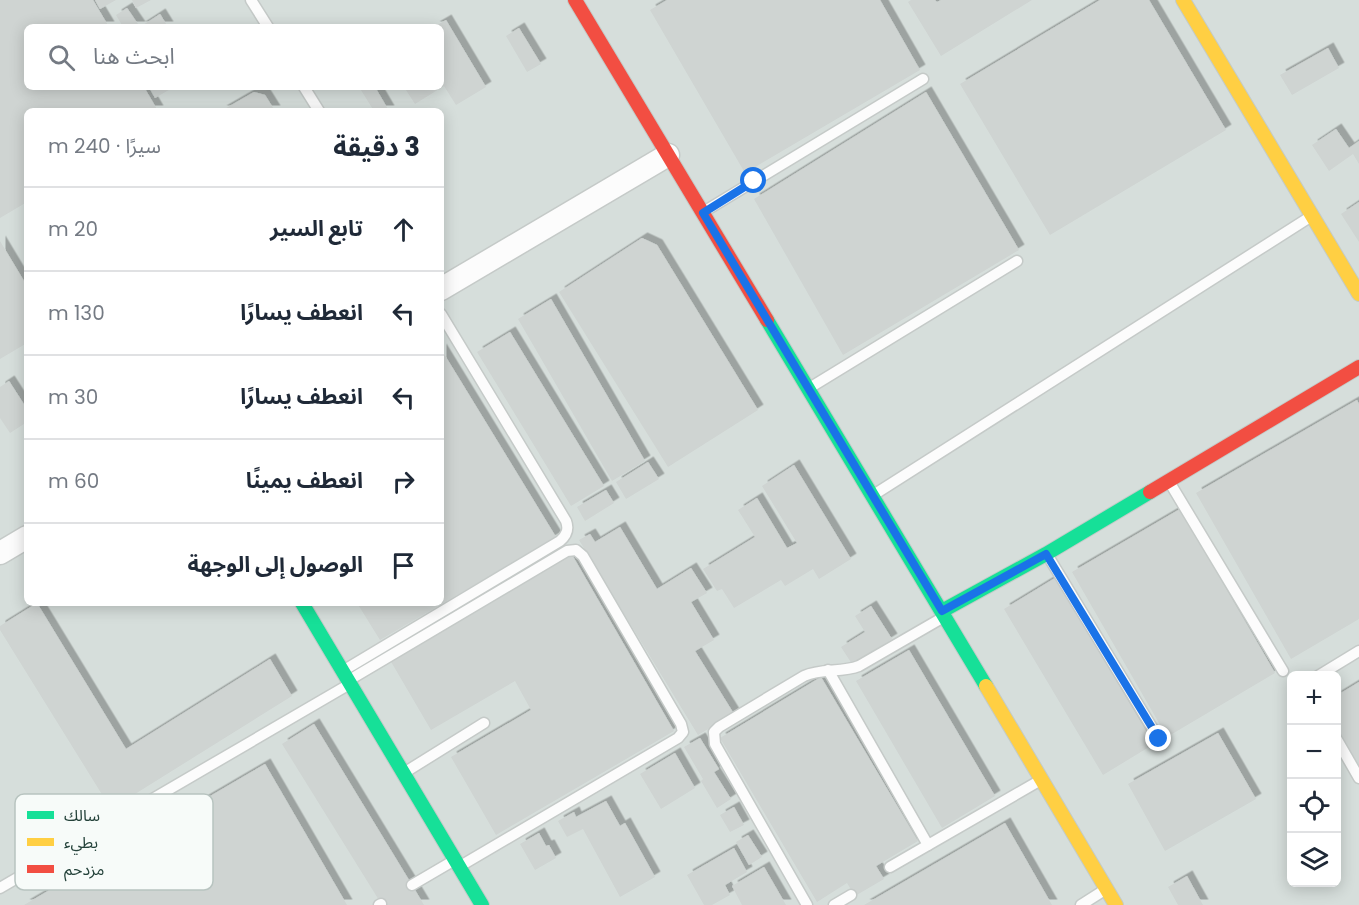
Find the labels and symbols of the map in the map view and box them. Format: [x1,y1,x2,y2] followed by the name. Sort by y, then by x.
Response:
[740,167,766,193] route start
[1145,725,1171,751] route end
[15,794,213,890] legend
[64,804,100,827] text: سالك
[64,831,98,855] text: بطيء
[64,858,104,882] text: مزدحم

